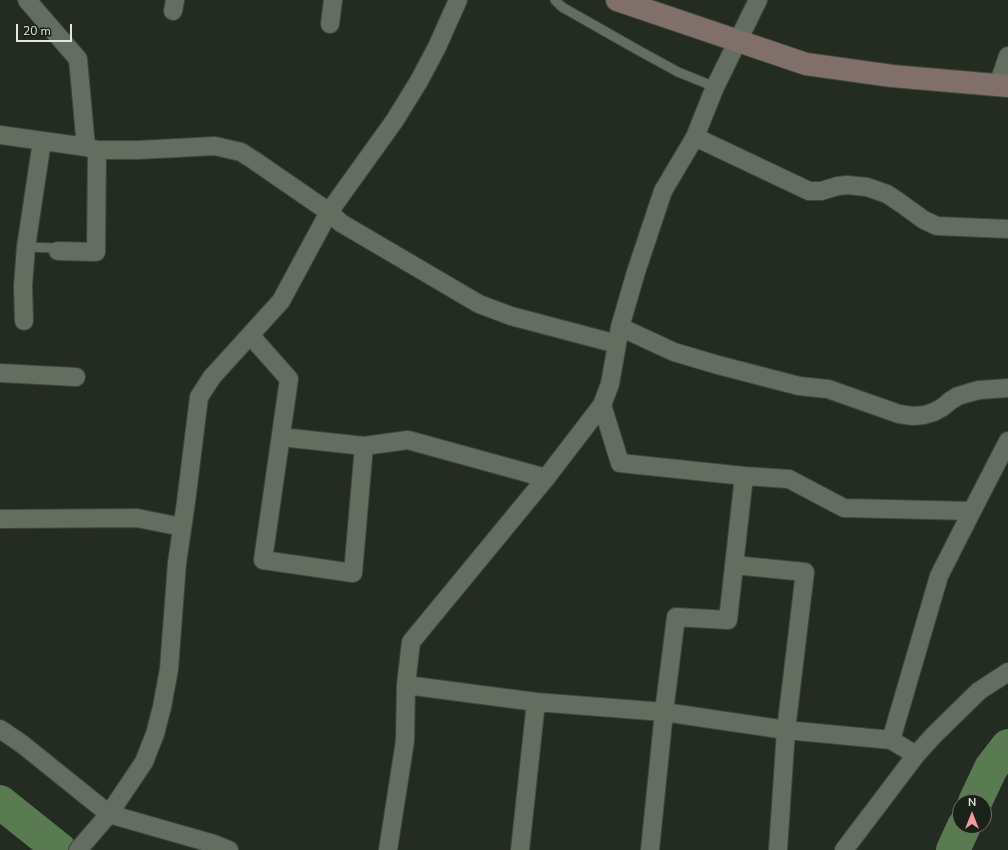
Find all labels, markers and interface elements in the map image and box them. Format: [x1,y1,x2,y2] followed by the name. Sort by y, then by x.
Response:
[18,16,74,42] scale bar
[23,23,51,39] text: 20 m
[952,794,992,834] north arrow
[968,795,976,810] text: N

